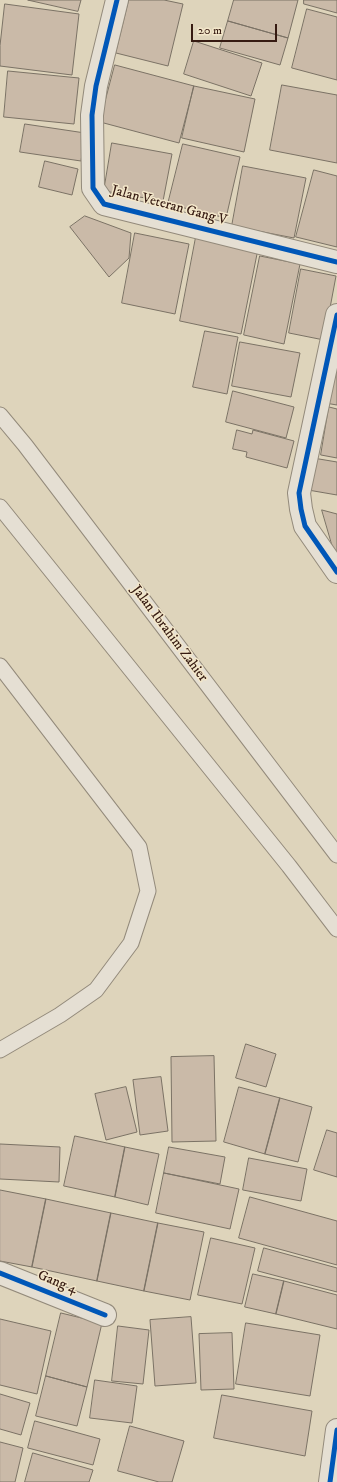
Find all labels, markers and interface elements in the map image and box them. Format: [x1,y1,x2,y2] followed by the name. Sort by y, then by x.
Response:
[193,16,279,42] scale bar
[198,23,222,38] text: 20 m
[109,182,229,230] street label: Jalan Veteran Gang V
[127,582,211,686] street label: Jalan Ibrahim Zahier
[35,1268,79,1298] street label: Gang 4

